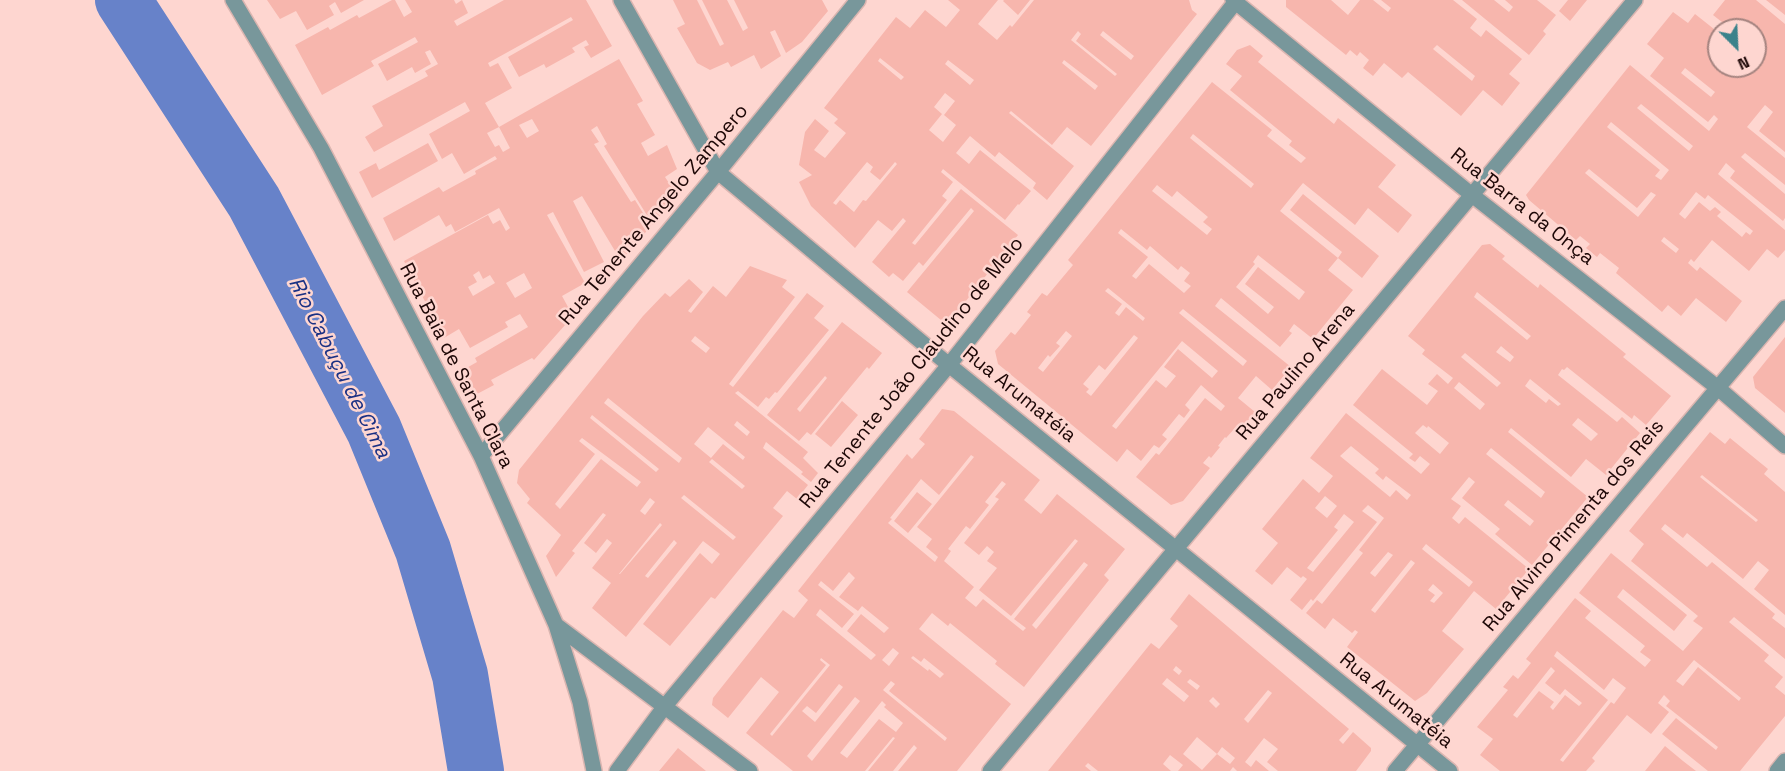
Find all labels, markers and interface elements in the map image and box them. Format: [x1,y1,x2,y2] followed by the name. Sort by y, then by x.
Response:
[1707,18,1767,78] north arrow
[1735,51,1753,75] text: N
[554,99,754,331] street label: Rua Tenente Angelo Zampero
[1445,143,1599,271] street label: Rua Barra da Onça
[795,232,1029,514] street label: Rua Tenente João Claudino de Melo
[394,259,518,473] street label: Rua Baia de Santa Clara
[282,273,396,463] water label: Rio Cabuçu de Cima
[1232,299,1360,445] street label: Rua Paulino Arena
[957,342,1081,448] street label: Rua Arumatéia
[1478,415,1670,637] street label: Rua Alvino Pimenta dos Reis
[1334,648,1458,754] street label: Rua Arumatéia

